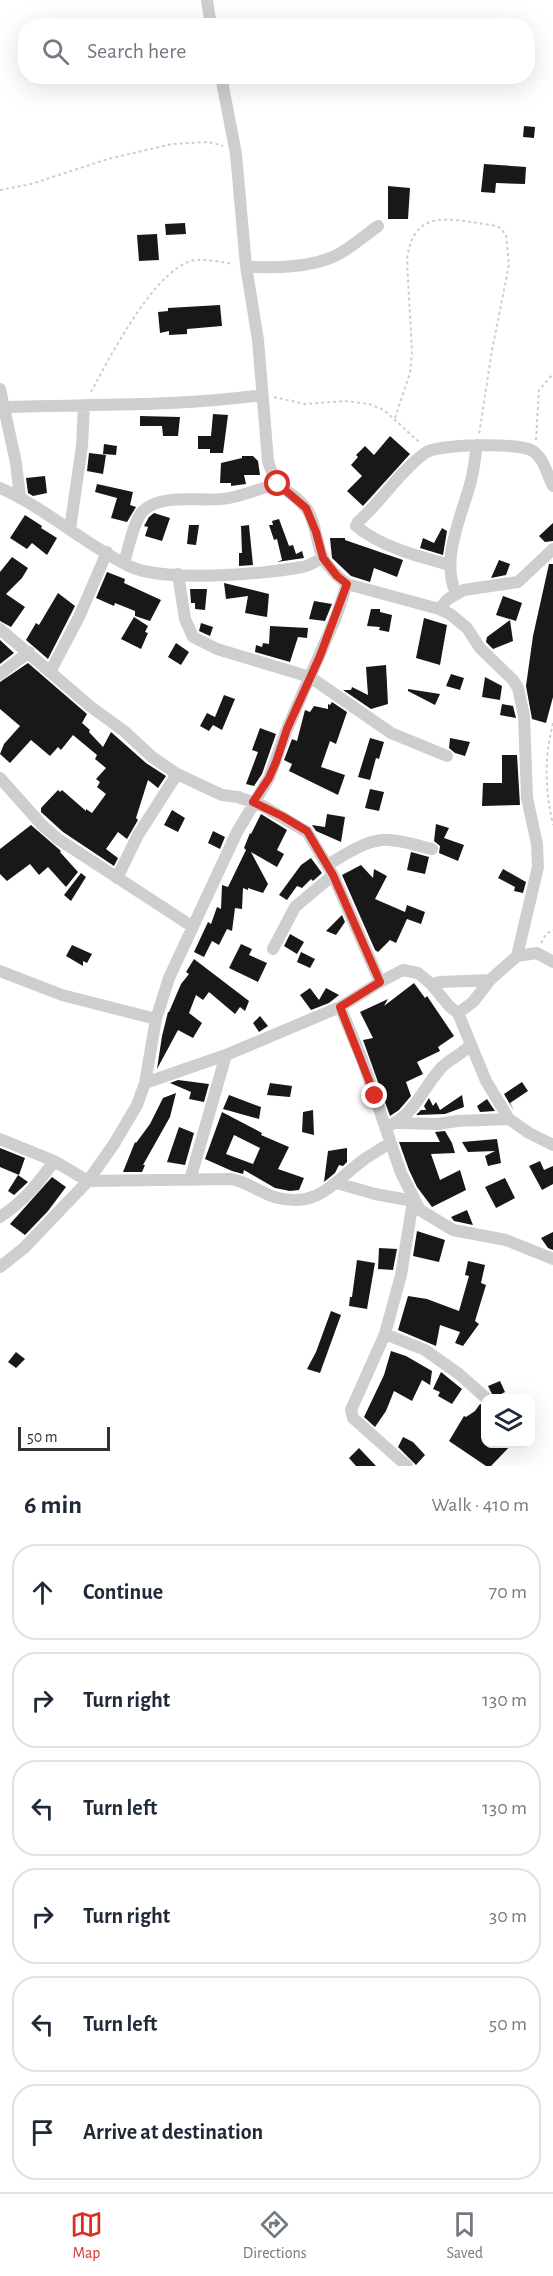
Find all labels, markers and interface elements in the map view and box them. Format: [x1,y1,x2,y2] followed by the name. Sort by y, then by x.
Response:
[18,18,535,84] search box
[39,35,72,68] icon: search
[87,40,186,62] text: Search here
[264,470,290,496] route start
[361,1082,387,1108] route end
[481,1394,535,1448] map controls
[481,1394,535,1448] button: layers
[18,1424,110,1452] scale bar
[27,1429,58,1445] text: 50 m
[24,1492,82,1518] text: 6 min
[431,1495,529,1515] text: Walk · 410 m
[26,1576,59,1609] icon: ahead
[83,1581,163,1603] text: Continue
[489,1582,527,1602] text: 70 m
[26,1684,59,1717] icon: right
[83,1689,170,1711] text: Turn right
[482,1690,527,1710] text: 130 m
[26,1792,59,1825] icon: left
[83,1797,157,1819] text: Turn left
[482,1798,527,1818] text: 130 m
[26,1900,59,1933] icon: right
[83,1905,170,1927] text: Turn right
[489,1906,527,1926] text: 30 m
[26,2008,59,2041] icon: left
[83,2013,157,2035] text: Turn left
[489,2014,527,2034] text: 50 m
[26,2116,59,2149] icon: arrive
[83,2121,263,2143] text: Arrive at destination
[70,2208,103,2263] tab: Map
[243,2208,307,2263] tab: Directions
[446,2208,483,2263] tab: Saved

